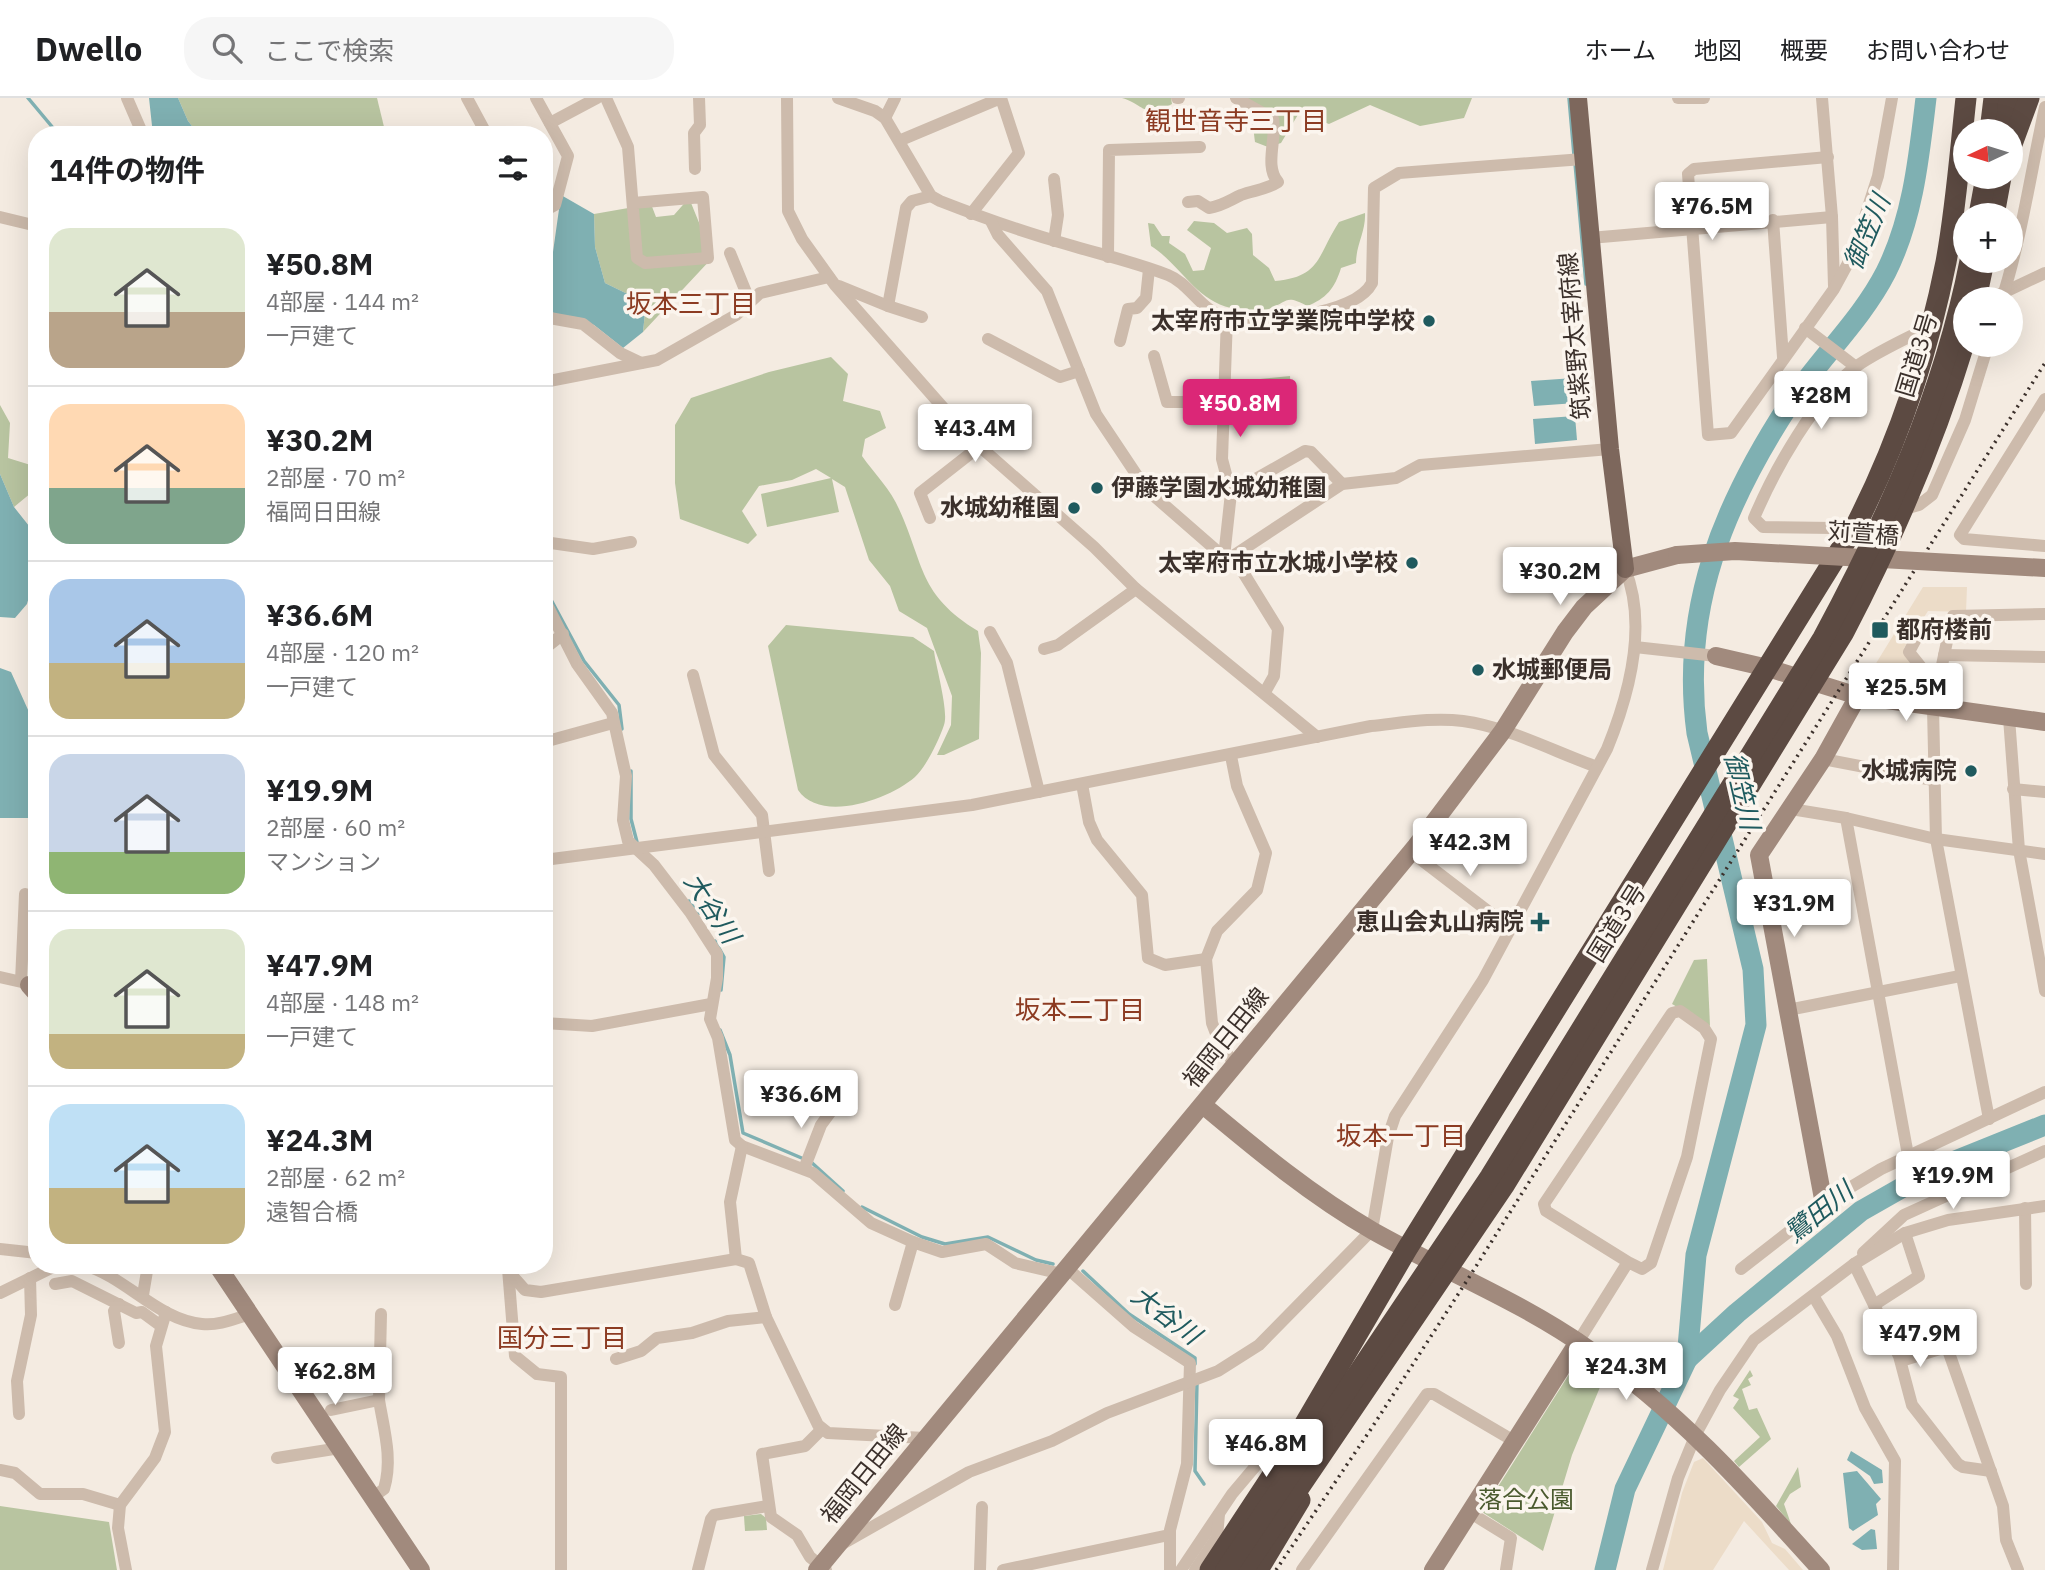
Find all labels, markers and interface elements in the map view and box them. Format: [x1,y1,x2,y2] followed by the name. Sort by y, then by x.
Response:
[184,17,674,80] search box
[35,27,142,70] text: Dwello
[208,29,246,67] icon: search
[264,33,394,67] text: ここで検索
[1585,34,1656,66] text: ホーム
[1694,34,1742,66] text: 地図
[1780,34,1828,66] text: 概要
[1866,34,2010,66] text: お問い合わせ
[1145,103,1327,137] district label: 観世音寺三丁目
[1953,119,2023,189] north arrow
[1953,119,2023,357] map controls
[494,149,532,187] icon: filters
[49,150,205,189] text: 14件の物件
[1655,183,1769,242] pin: ¥76.5M
[1835,186,1898,274] water label: 御笠川
[1671,190,1753,220] text: ¥76.5M
[1953,203,2023,273] button: +
[266,244,373,283] text: ¥50.8M
[1551,251,1597,421] street label: 筑紫野太宰府線
[105,256,189,340] icon: home
[266,286,419,316] text: 4部屋 · 144 m²
[626,286,756,320] district label: 坂本三丁目
[1953,287,2023,357] button: −
[1151,304,1415,336] place label: 太宰府市立学業院中学校
[1888,309,1944,401] street label: 国道3号
[1421,313,1437,329] marker: 太宰府市立学業院中学校
[266,320,358,350] text: 一戸建て
[1780,372,1862,431] pin: ¥28M
[1790,379,1852,409] text: ¥28M
[1183,380,1297,439] pin: ¥50.8M
[1199,387,1281,417] text: ¥50.8M
[918,404,1032,464] pin: ¥43.4M
[934,412,1016,442] text: ¥43.4M
[266,420,373,459] text: ¥30.2M
[105,432,189,516] icon: home
[266,462,405,492] text: 2部屋 · 70 m²
[1111,471,1327,503] place label: 伊藤学園水城幼稚園
[1089,480,1105,496] marker: 伊藤学園水城幼稚園
[940,491,1060,523] place label: 水城幼稚園
[266,496,381,526] text: 福岡日田線
[1066,500,1082,516] marker: 水城幼稚園
[1826,515,1900,551] street label: 苅萱橋
[1158,546,1398,578] place label: 太宰府市立水城小学校
[1503,547,1617,607] pin: ¥30.2M
[1404,555,1420,571] marker: 太宰府市立水城小学校
[1519,555,1601,585] text: ¥30.2M
[266,595,373,634] text: ¥36.6M
[105,607,189,691] icon: home
[1896,613,1992,645] place label: 都府楼前
[1870,620,1890,640] marker: 都府楼前
[266,637,419,667] text: 4部屋 · 120 m²
[1492,653,1612,685] place label: 水城郵便局
[1470,662,1486,678] marker: 水城郵便局
[1849,664,1963,723] pin: ¥25.5M
[266,671,358,701] text: 一戸建て
[1865,671,1947,701] text: ¥25.5M
[1718,749,1769,836] water label: 御笠川
[1861,754,1957,786] place label: 水城病院
[1963,763,1979,779] marker: 水城病院
[266,770,373,809] text: ¥19.9M
[105,782,189,866] icon: home
[266,812,405,842] text: 2部屋 · 60 m²
[1413,818,1527,878] pin: ¥42.3M
[1429,826,1511,856] text: ¥42.3M
[266,846,381,876] text: マンション
[677,865,750,952] water label: 大谷川
[1580,877,1653,968] street label: 国道3号
[1737,880,1851,939] pin: ¥31.9M
[1753,887,1835,917] text: ¥31.9M
[1356,905,1524,937] place label: 恵山会丸山病院
[1530,912,1550,932] marker: 恵山会丸山病院
[266,945,373,984] text: ¥47.9M
[105,957,189,1041] icon: home
[1175,981,1275,1094] street label: 福岡日田線
[266,987,419,1017] text: 4部屋 · 148 m²
[1015,992,1145,1026] district label: 坂本二丁目
[266,1021,358,1051] text: 一戸建て
[744,1070,858,1130] pin: ¥36.6M
[760,1078,842,1108] text: ¥36.6M
[1336,1118,1466,1152] district label: 坂本一丁目
[266,1120,373,1159] text: ¥24.3M
[105,1132,189,1216] icon: home
[1896,1152,2010,1211] pin: ¥19.9M
[1912,1159,1994,1189] text: ¥19.9M
[266,1162,405,1192] text: 2部屋 · 62 m²
[1777,1172,1862,1249] water label: 鷺田川
[266,1196,358,1226] text: 遠智合橋
[1125,1277,1210,1353] water label: 大谷川
[1863,1310,1977,1369] pin: ¥47.9M
[1879,1317,1961,1347] text: ¥47.9M
[497,1320,627,1354] district label: 国分三丁目
[1569,1342,1683,1402] pin: ¥24.3M
[278,1348,392,1407] pin: ¥62.8M
[1585,1350,1667,1380] text: ¥24.3M
[294,1355,376,1385] text: ¥62.8M
[813,1417,913,1530] street label: 福岡日田線
[1209,1420,1323,1479] pin: ¥46.8M
[1225,1427,1307,1457] text: ¥46.8M
[1478,1483,1574,1515] park label: 落合公園

